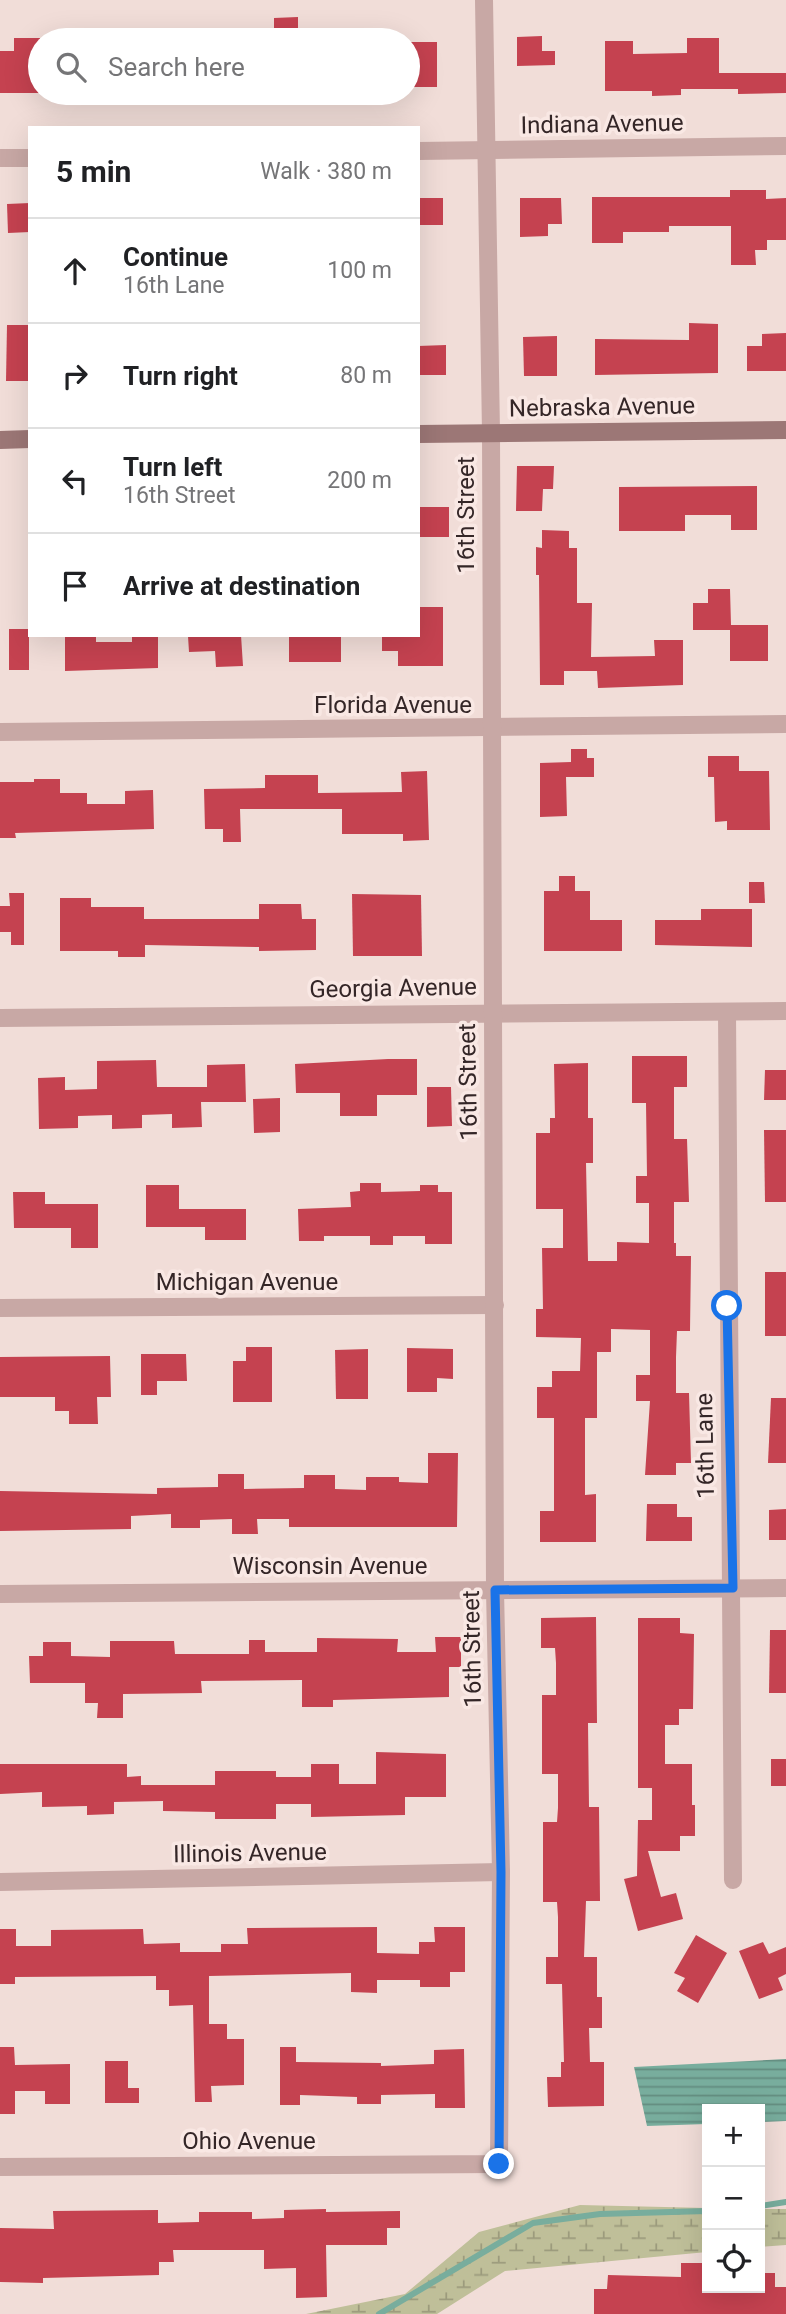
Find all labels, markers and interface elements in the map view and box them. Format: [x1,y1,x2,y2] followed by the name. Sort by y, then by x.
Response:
[28,28,420,105] search box
[52,48,90,86] icon: search
[108,52,245,82] text: Search here
[520,109,684,139] street label: Indiana Avenue
[56,154,131,189] text: 5 min
[260,158,392,185] text: Walk · 380 m
[123,242,228,272] text: Continue
[56,252,94,290] icon: ahead
[327,257,392,284] text: 100 m
[123,272,225,299] text: 16th Lane
[56,357,94,395] icon: right
[123,361,238,391] text: Turn right
[340,362,392,389] text: 80 m
[509,391,695,423] street label: Nebraska Avenue
[123,452,222,482] text: Turn left
[452,456,480,574] street label: 16th Street
[56,462,94,500] icon: left
[327,467,392,494] text: 200 m
[123,482,235,509] text: 16th Street
[56,567,94,605] icon: arrive
[123,571,360,601] text: Arrive at destination
[314,691,472,719] street label: Florida Avenue
[309,973,477,1003] street label: Georgia Avenue
[453,1023,483,1141] street label: 16th Street
[156,1268,338,1296] street label: Michigan Avenue
[711,1290,742,1321] route start
[690,1393,720,1499] street label: 16th Lane
[233,1552,427,1580] street label: Wisconsin Avenue
[457,1590,487,1708] street label: 16th Street
[173,1838,327,1868] street label: Illinois Avenue
[702,2104,765,2293] map controls
[702,2104,765,2167] button: +
[182,2127,316,2155] street label: Ohio Avenue
[483,2148,514,2179] route end
[702,2167,765,2230] button: −
[702,2230,765,2293] button: locate

